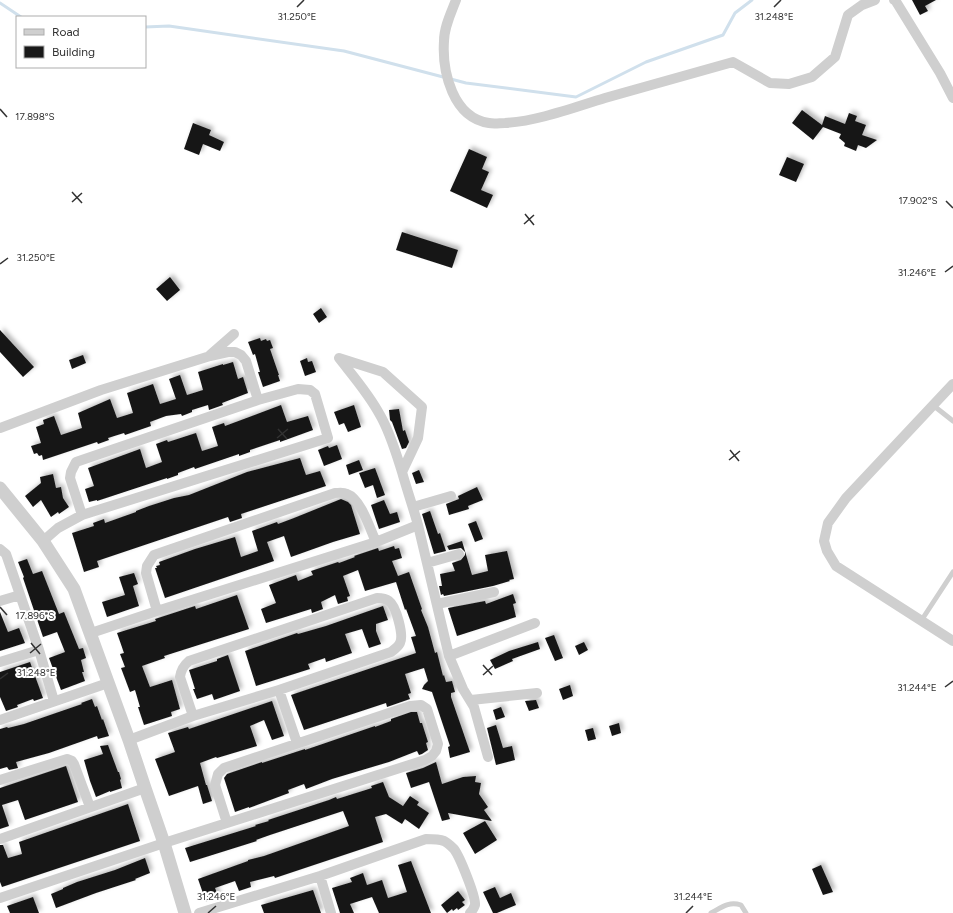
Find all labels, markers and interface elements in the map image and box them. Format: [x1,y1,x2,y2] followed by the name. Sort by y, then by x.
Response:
[277,10,317,23] text: 31.250°E
[754,10,794,23] text: 31.248°E
[16,16,146,68] legend
[52,25,80,39] text: Road
[52,45,95,59] text: Building
[15,110,55,123] text: 17.898°S
[898,194,938,207] text: 17.902°S
[16,251,56,264] text: 31.250°E
[898,266,936,279] text: 31.246°E
[16,609,54,622] text: 17.896°S
[16,666,56,679] text: 31.248°E
[897,681,937,694] text: 31.244°E
[197,890,235,903] text: 31.246°E
[673,890,713,903] text: 31.244°E

